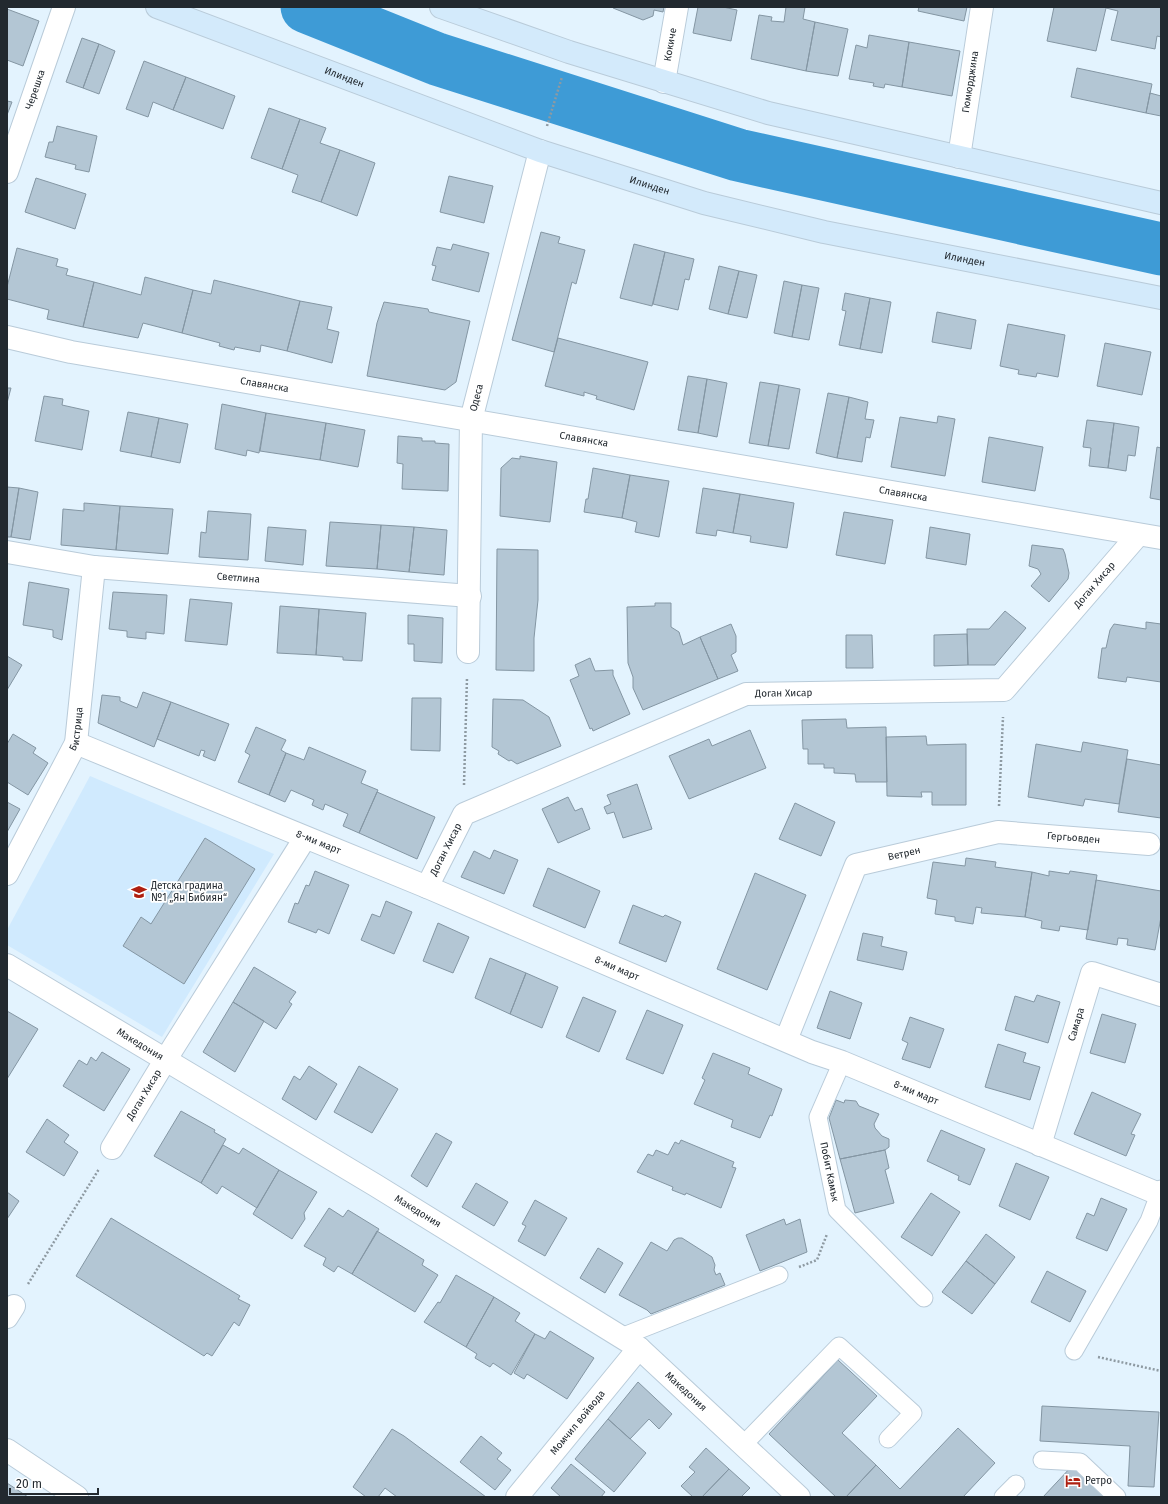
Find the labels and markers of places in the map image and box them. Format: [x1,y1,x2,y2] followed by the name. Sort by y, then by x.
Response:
[150,880,227,904] place label: Детска градина №1 „Ян Бибиян“
[130,883,148,901] school or university icon: Детска градина №1 „Ян Бибиян“
[1064,1472,1082,1490] hotel icon: Ретро
[1085,1475,1112,1487] place label: Ретро

